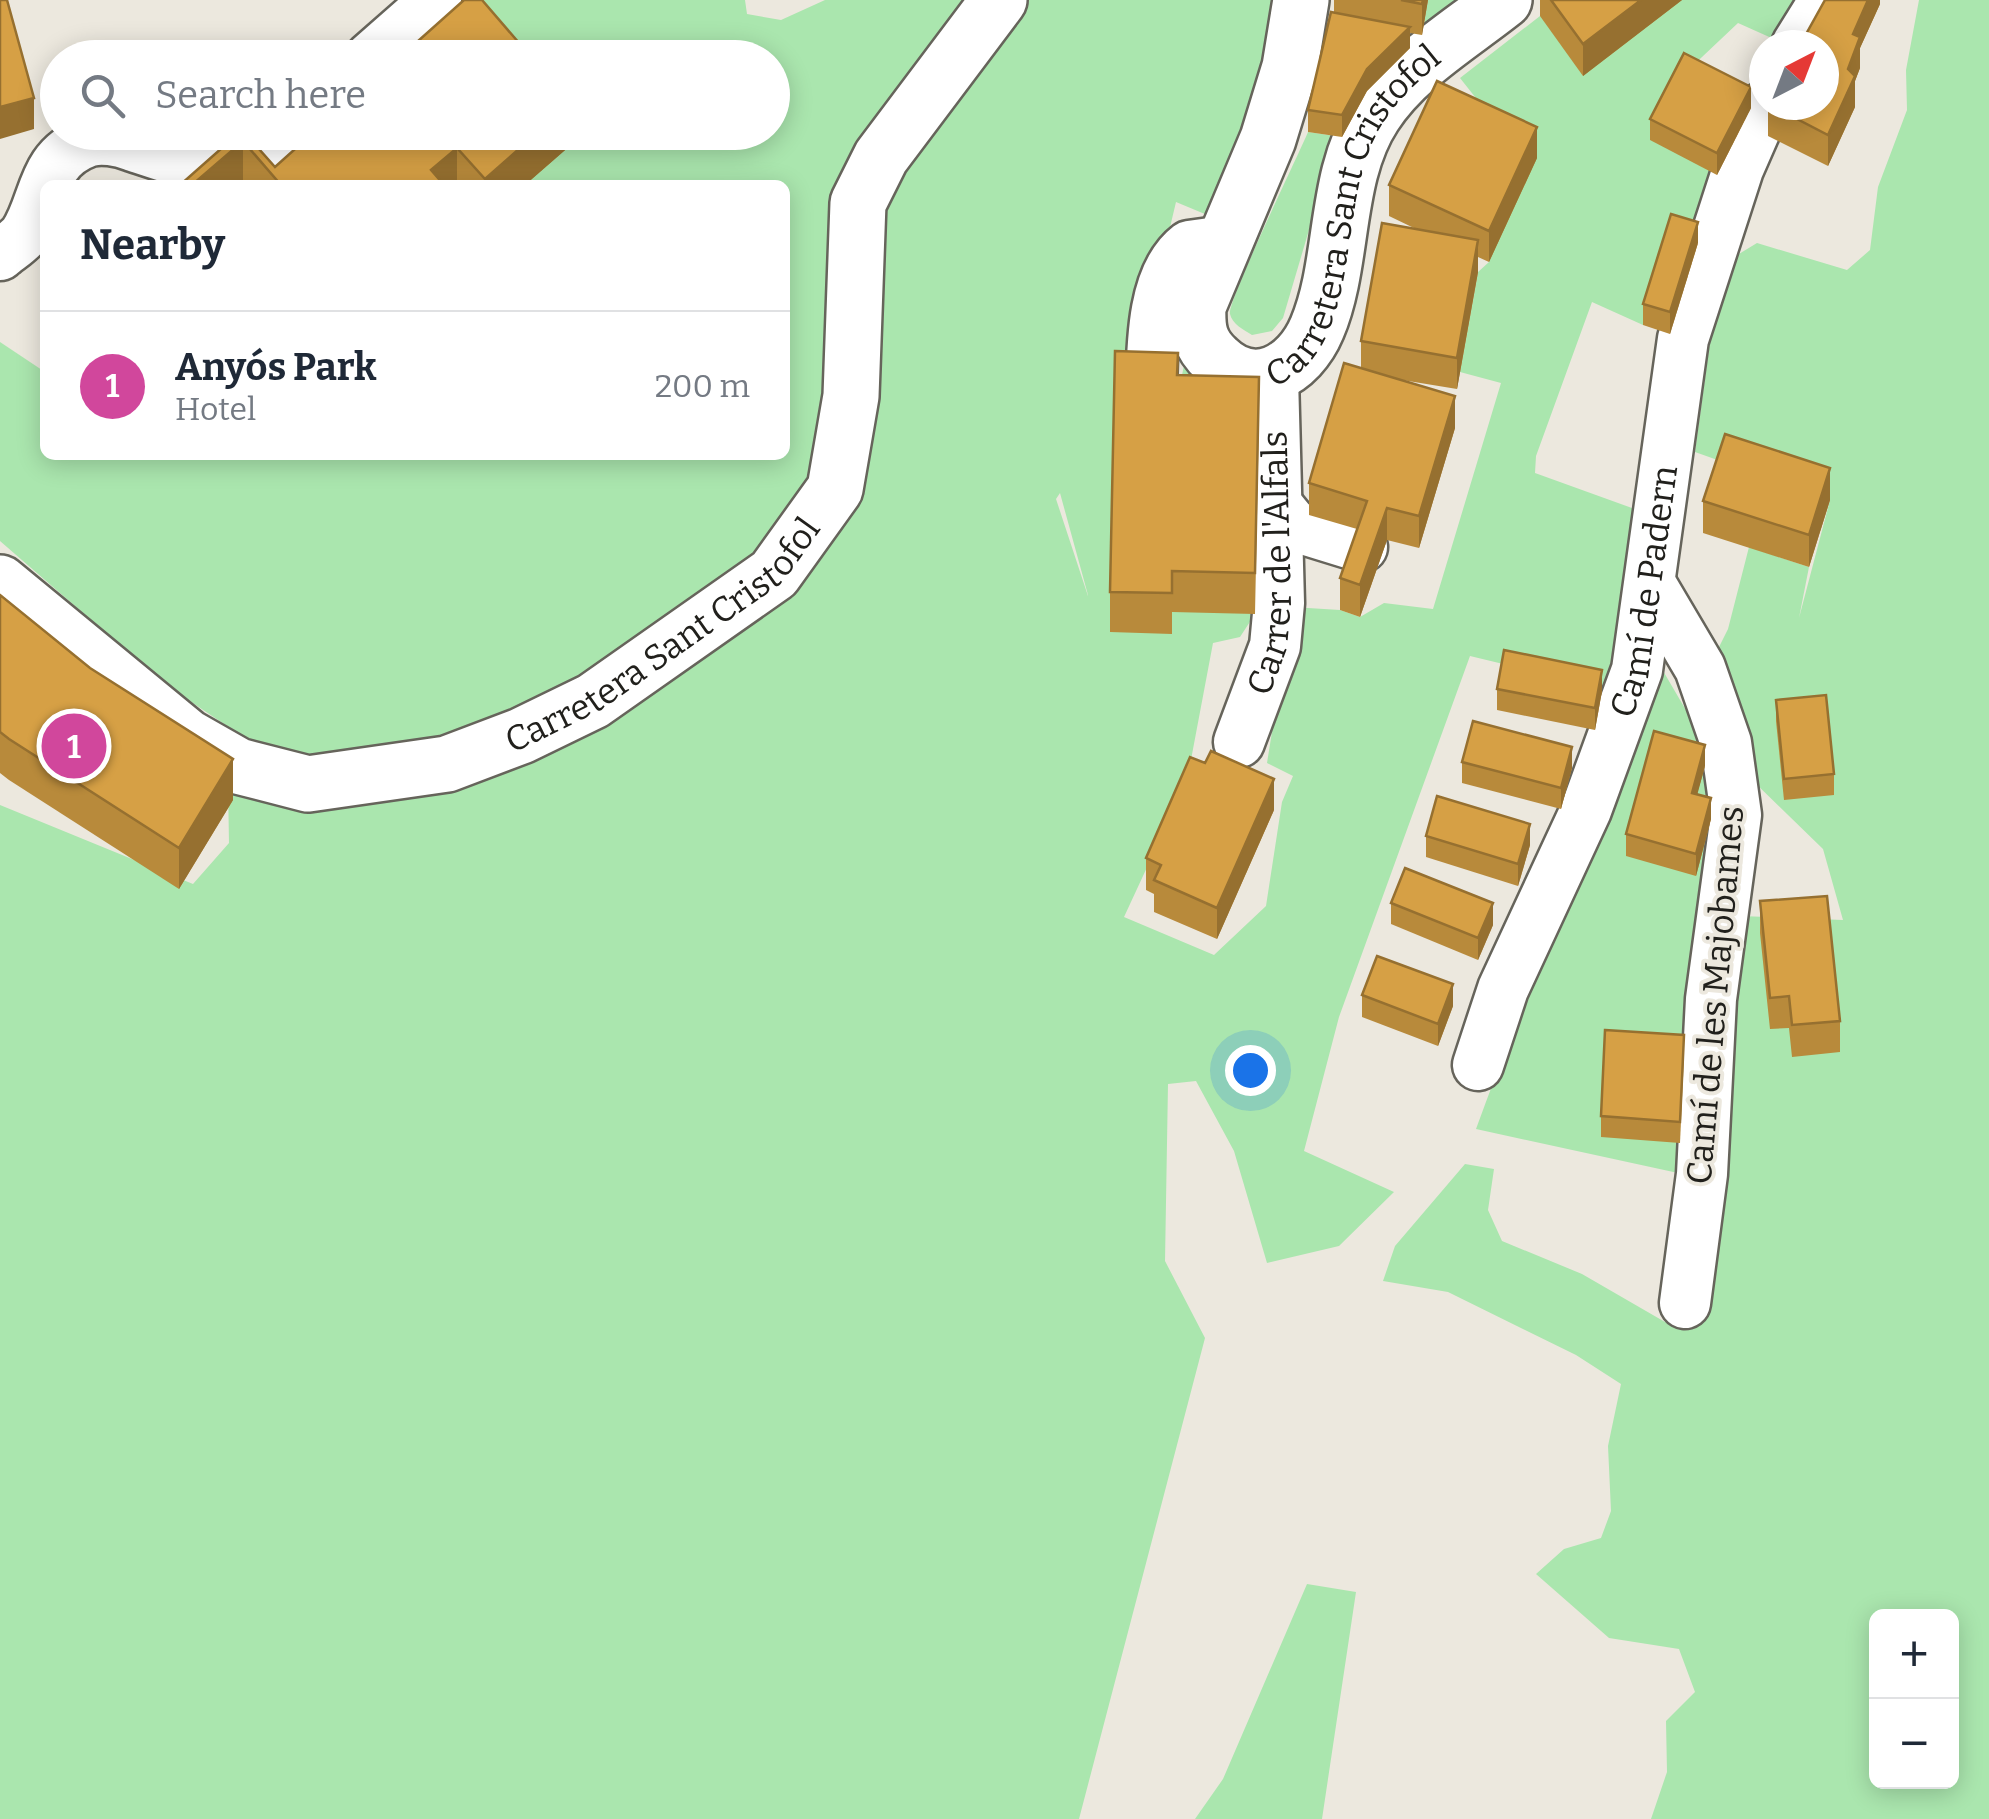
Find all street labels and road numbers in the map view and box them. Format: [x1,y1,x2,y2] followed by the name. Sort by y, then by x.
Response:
[1259,36,1448,396] street label: Carretera Sant Cristofol
[1238,430,1300,701] street label: Carrer de l'Alfals
[1601,463,1686,723] street label: Camí de Padern
[499,509,829,761] street label: Carretera Sant Cristofol
[1678,804,1752,1186] street label: Camí de les Majobames

